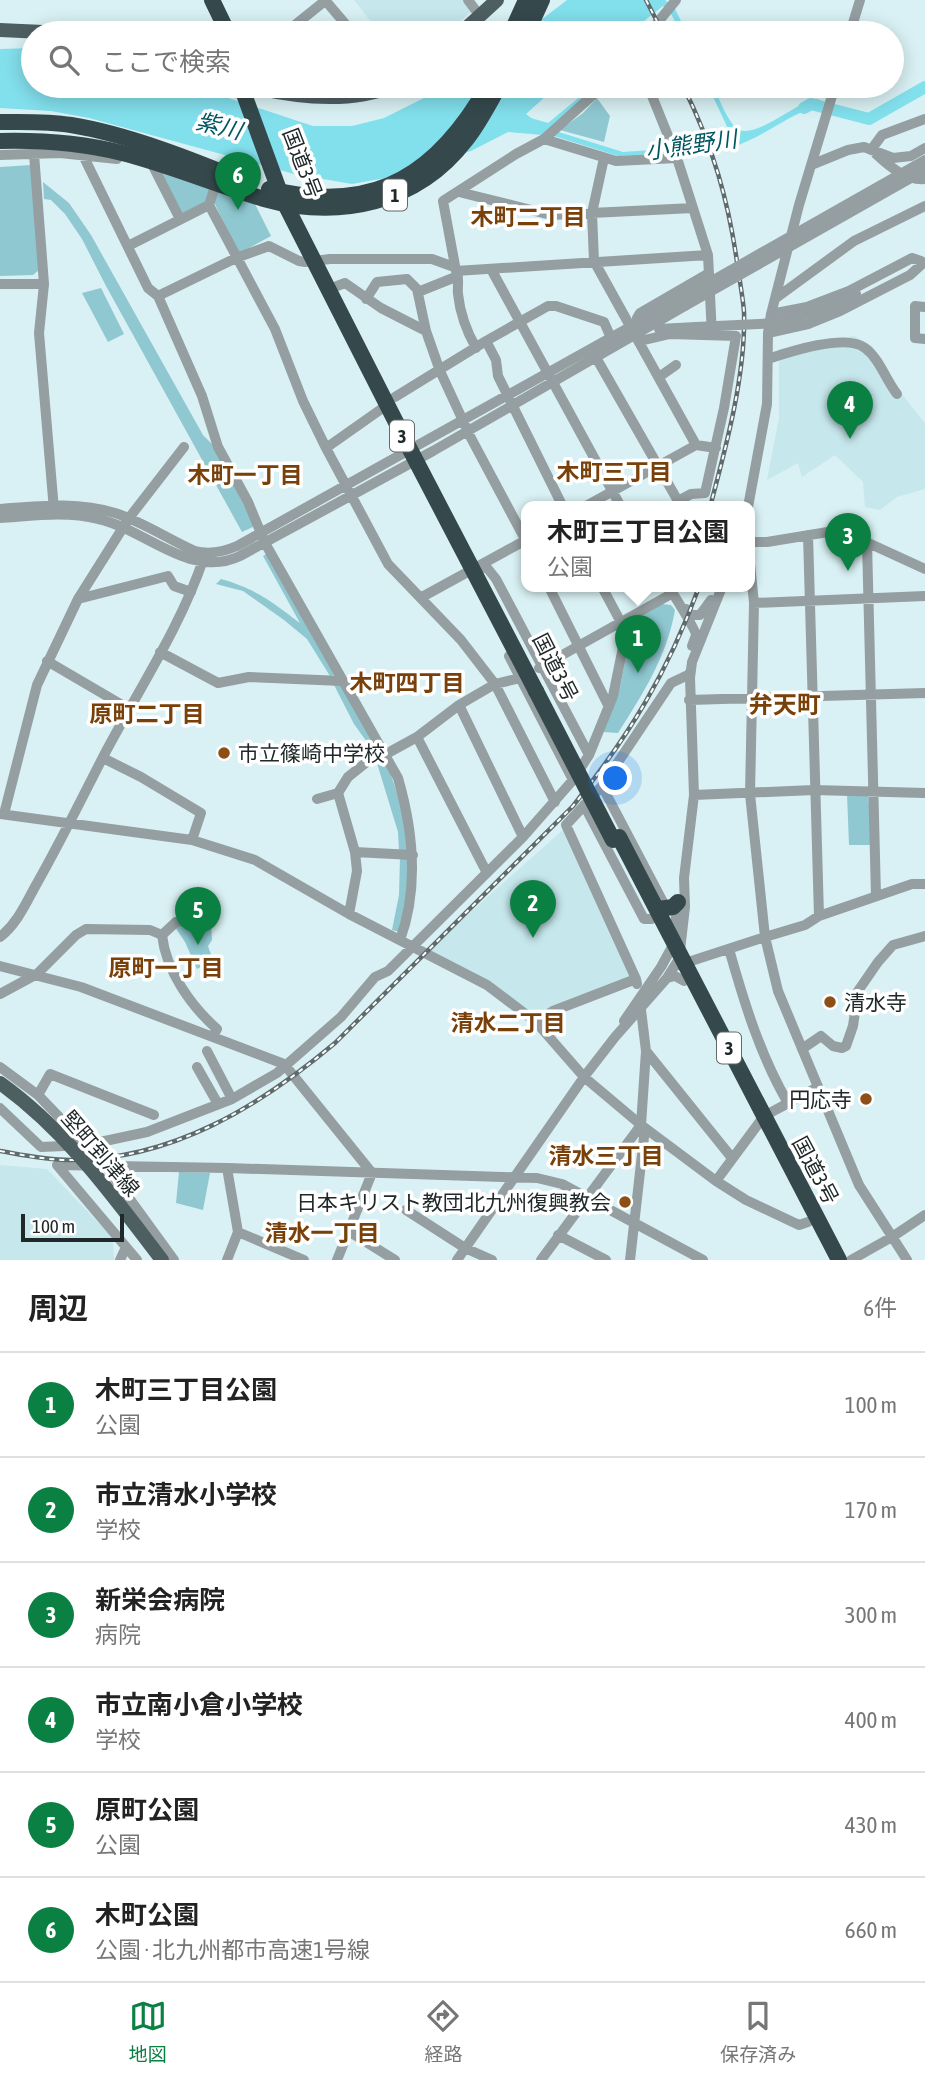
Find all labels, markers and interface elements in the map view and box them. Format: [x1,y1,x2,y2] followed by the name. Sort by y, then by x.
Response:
[21,21,904,98] search box
[45,41,83,79] icon: search
[101,47,231,77] text: ここで検索
[194,108,247,145] water label: 紫川
[279,125,327,201] street label: 国道3号
[644,125,741,164] water label: 小熊野川
[215,152,261,210] pin: 6
[383,180,407,210] road number: 1
[471,204,586,230] district label: 木町二丁目
[827,381,873,439] pin: 4
[390,420,414,452] road number: 3
[557,459,672,485] district label: 木町三丁目
[188,462,303,488] district label: 木町一丁目
[521,501,755,592] popup
[825,513,871,571] pin: 3
[547,517,729,547] text: 木町三丁目公園
[547,554,593,580] text: 公園
[615,615,661,673] pin: 1
[529,629,583,705] street label: 国道3号
[350,670,465,696] district label: 木町四丁目
[749,691,821,718] district label: 弁天町
[90,701,205,727] district label: 原町二丁目
[238,741,385,765] place label: 市立篠崎中学校
[216,745,232,761] marker: 市立篠崎中学校
[598,761,632,795] your location
[510,880,556,938] pin: 2
[175,887,221,945] pin: 5
[109,955,224,981] district label: 原町一丁目
[844,990,907,1014] place label: 清水寺
[822,994,838,1010] marker: 清水寺
[451,1010,566,1036] district label: 清水二丁目
[717,1032,741,1064] road number: 3
[789,1087,852,1111] place label: 円応寺
[858,1091,874,1107] marker: 円応寺
[58,1106,144,1200] street label: 堅町到津線
[788,1132,844,1208] street label: 国道3号
[549,1143,664,1169] district label: 清水三丁目
[296,1190,611,1214] place label: 日本キリスト教団北九州復興教会
[617,1194,633,1210] marker: 日本キリスト教団北九州復興教会
[21,1211,124,1243] scale bar
[32,1215,75,1237] text: 100 m
[265,1220,380,1246] district label: 清水一丁目
[28,1291,88,1325] text: 周辺
[863,1295,897,1321] text: 6件
[95,1375,277,1405] text: 木町三丁目公園
[46,1392,56,1418] text: 1
[845,1392,897,1418] text: 100 m
[95,1412,141,1438] text: 公園
[95,1480,277,1510] text: 市立清水小学校
[46,1497,56,1523] text: 2
[845,1497,897,1523] text: 170 m
[95,1517,141,1543] text: 学校
[95,1585,225,1615] text: 新栄会病院
[46,1602,56,1628] text: 3
[845,1602,897,1628] text: 300 m
[95,1622,141,1648] text: 病院
[95,1690,303,1720] text: 市立南小倉小学校
[46,1707,56,1733] text: 4
[845,1707,897,1733] text: 400 m
[95,1727,141,1753] text: 学校
[95,1795,199,1825] text: 原町公園
[46,1812,56,1838] text: 5
[845,1812,897,1838] text: 430 m
[95,1832,141,1858] text: 公園
[95,1900,199,1930] text: 木町公園
[46,1917,56,1943] text: 6
[845,1917,897,1943] text: 660 m
[95,1937,370,1963] text: 公園 · 北九州都市高速1号線
[129,1997,167,2066] tab: 地図
[424,1997,462,2066] tab: 経路
[720,1997,796,2066] tab: 保存済み

